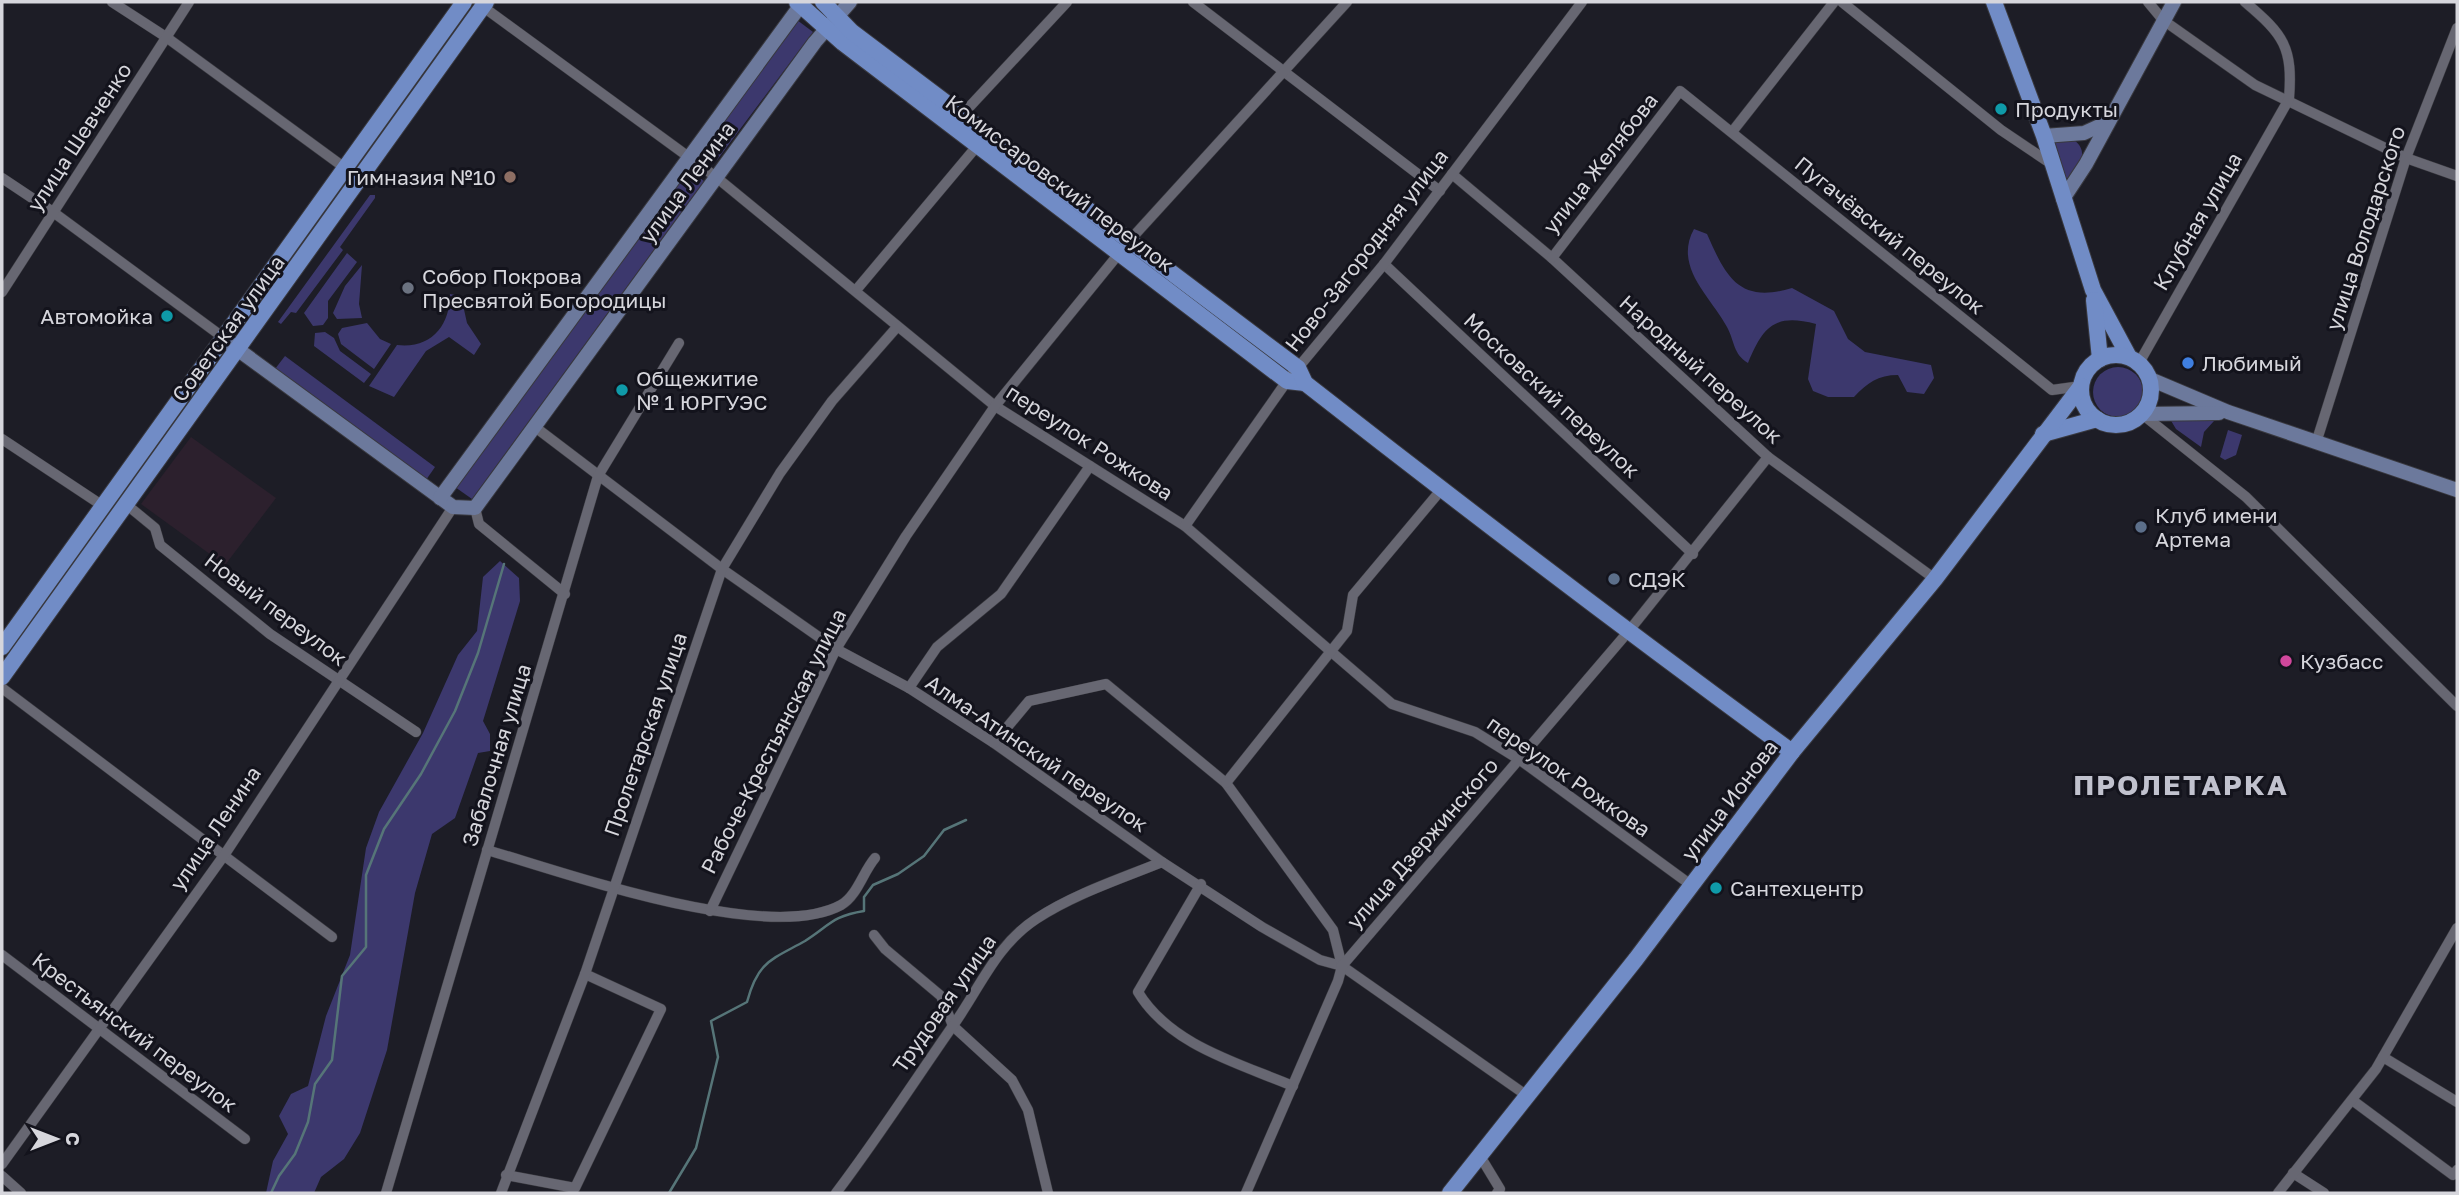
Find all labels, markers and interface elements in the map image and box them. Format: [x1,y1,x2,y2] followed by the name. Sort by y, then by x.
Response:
[21,58,137,216] street label: улица Шевченко
[1537,87,1663,239] street label: улица Желябова
[941,89,1179,277] street label: Комиссаровский переулок
[2015,96,2118,122] place label: Продукты
[1993,101,2009,117] marker: Продукты
[634,116,740,248] street label: улица Ленина
[2320,123,2410,333] street label: улица Володарского
[1279,144,1453,356] street label: Ново-Загородняя улица
[2147,147,2247,295] street label: Клубная улица
[1790,150,1990,320] street label: Пугачёвский переулок
[347,164,496,190] place label: Гимназия №10
[502,169,518,185] marker: Гимназия №10
[166,250,290,406] street label: Советская улица
[422,263,667,313] place label: Собор Покрова Пресвятой Богородицы
[400,280,416,296] marker: Собор Покрова Пресвятой Богородицы
[1614,289,1788,449] street label: Народный переулок
[40,303,153,329] place label: Автомойка
[1459,307,1645,483] street label: Московский переулок
[159,308,175,324] marker: Автомойка
[2202,350,2302,376] place label: Любимый
[2180,355,2196,371] marker: Любимый
[636,365,768,415] place label: Общежитие № 1 ЮРГУЭС
[1002,378,1178,506] street label: переулок Рожкова
[614,382,630,398] marker: Общежитие № 1 ЮРГУЭС
[2155,502,2278,552] place label: Клуб имени Артема
[2133,519,2149,535] marker: Клуб имени Артема
[200,547,352,671] street label: Новый переулок
[1628,566,1686,592] place label: СДЭК
[1606,571,1622,587] marker: СДЭК
[695,604,851,878] street label: Рабоче-Крестьянская улица
[598,629,692,839] street label: Пролетарская улица
[2300,648,2383,674] place label: Кузбасс
[2278,653,2294,669] marker: Кузбасс
[456,661,536,849] street label: Забалочная улица
[921,669,1153,837] street label: Алма-Атинский переулок
[1482,710,1656,842] street label: переулок Рожкова
[1675,734,1783,866] street label: улица Ионова
[1341,752,1503,934] street label: улица Дзержинского
[164,761,266,895] street label: улица Ленина
[2073,768,2289,801] district label: ПРОЛЕТАРКА
[1730,875,1864,901] place label: Сантехцентр
[1708,880,1724,896] marker: Сантехцентр
[887,929,1001,1077] street label: Трудовая улица
[28,947,242,1117] street label: Крестьянский переулок
[21,1104,91,1174] north arrow
[62,1132,85,1146] text: С

